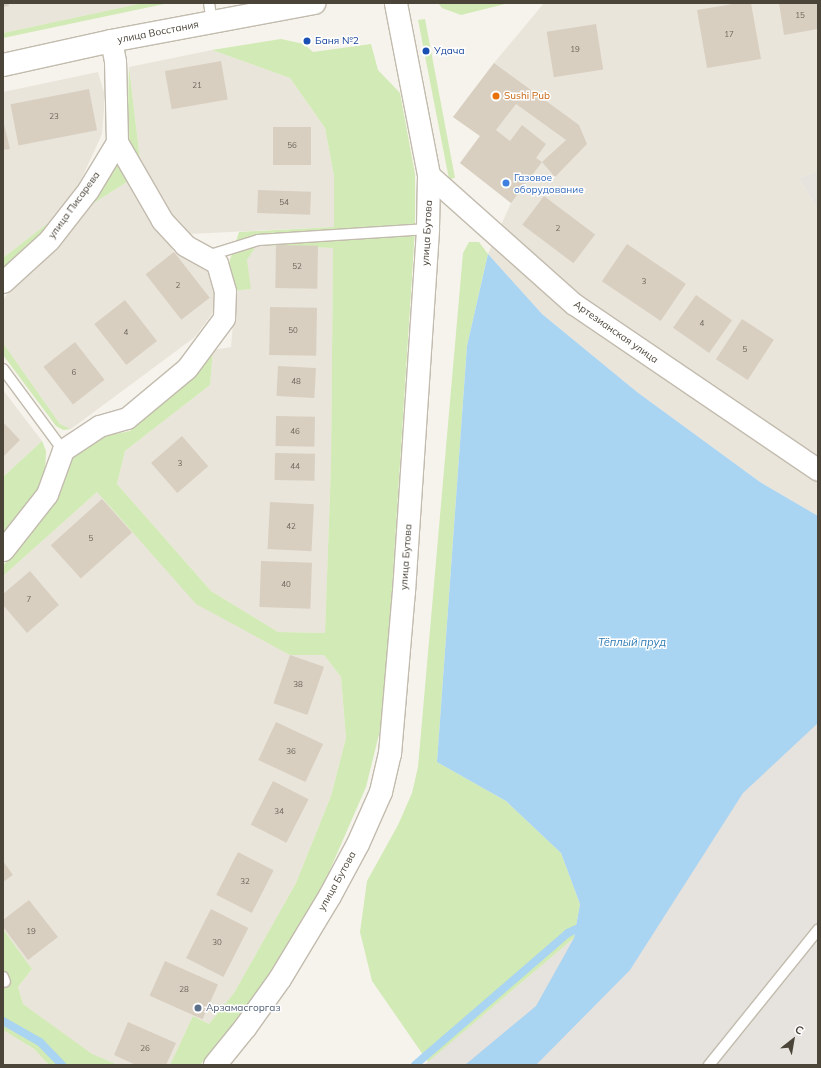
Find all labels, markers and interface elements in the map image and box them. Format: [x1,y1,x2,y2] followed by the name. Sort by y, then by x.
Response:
[795,11,805,21] house number: 15
[116,18,200,46] street label: улица Восстания
[724,30,734,40] house number: 17
[315,35,359,47] place label: Баня №2
[302,36,312,46] marker: Баня №2
[434,45,465,57] place label: Удача
[570,45,580,55] house number: 19
[421,46,431,56] marker: Удача
[192,81,202,91] house number: 21
[504,90,550,102] place label: Sushi Pub
[491,91,501,101] marker: Sushi Pub
[49,112,59,122] house number: 23
[287,141,297,151] house number: 56
[46,169,102,241] street label: улица Писарева
[514,171,584,194] place label: Газовое оборудование
[501,178,511,188] marker: Газовое оборудование
[279,198,289,208] house number: 54
[419,200,435,266] street label: улица Бутова
[556,224,560,234] house number: 2
[292,262,302,272] house number: 52
[642,277,646,287] house number: 3
[176,281,180,291] house number: 2
[571,298,661,366] street label: Артезианская улица
[700,319,704,329] house number: 4
[288,326,298,336] house number: 50
[124,328,128,338] house number: 4
[743,345,747,355] house number: 5
[72,368,76,378] house number: 6
[291,377,301,387] house number: 48
[290,427,300,437] house number: 46
[178,459,182,469] house number: 3
[290,462,300,472] house number: 44
[286,522,296,532] house number: 42
[398,524,414,590] street label: улица Бутова
[89,534,93,544] house number: 5
[281,580,291,590] house number: 40
[27,595,31,605] house number: 7
[598,635,666,649] water label: Тёплый пруд
[293,680,303,690] house number: 38
[286,747,296,757] house number: 36
[274,807,284,817] house number: 34
[316,849,358,913] street label: улица Бутова
[240,877,250,887] house number: 32
[26,927,36,937] house number: 19
[212,938,222,948] house number: 30
[179,985,189,995] house number: 28
[206,1002,280,1014] place label: Арзамасгоргаз
[193,1003,203,1013] marker: Арзамасгоргаз
[773,1020,813,1060] north arrow
[792,1022,806,1038] text: С
[140,1044,150,1054] house number: 26

